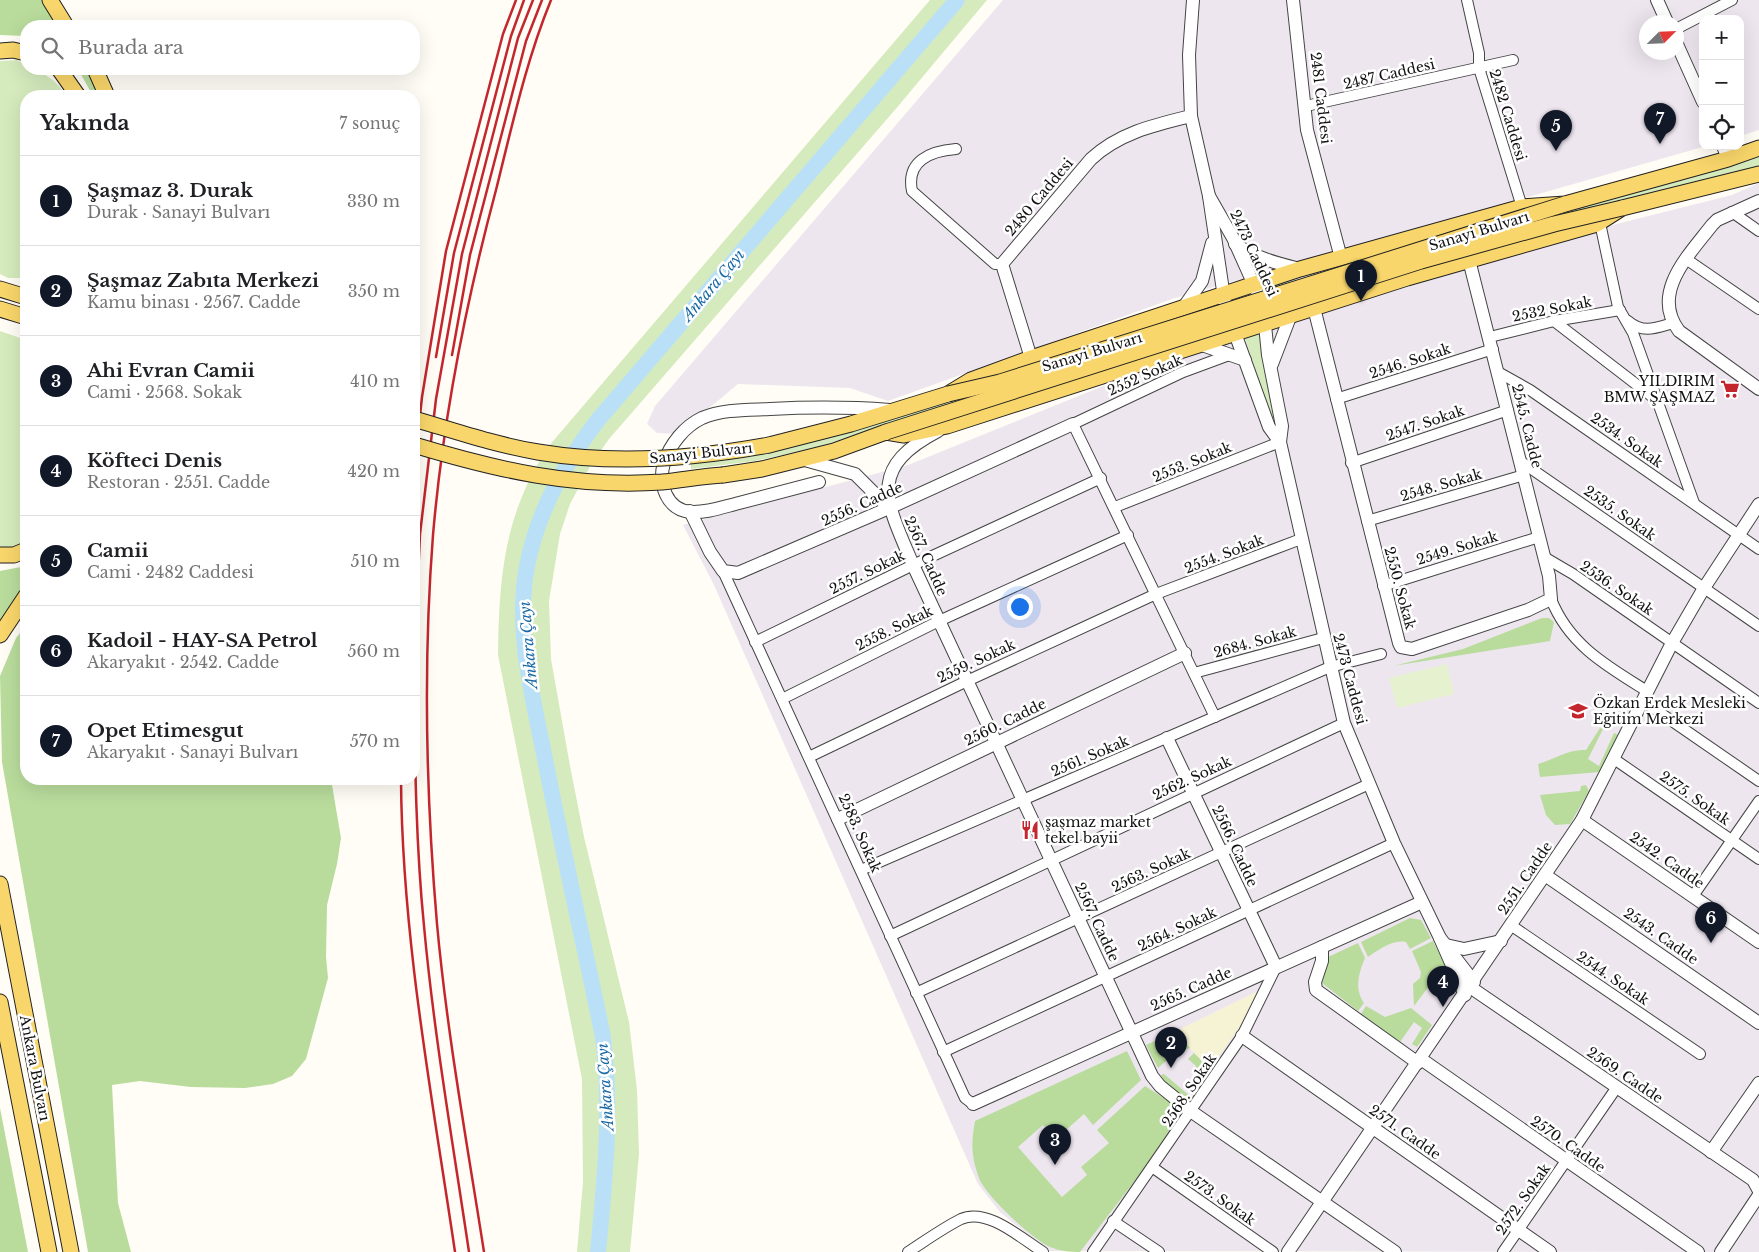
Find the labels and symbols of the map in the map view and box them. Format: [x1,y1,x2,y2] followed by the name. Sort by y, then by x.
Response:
[1639,15,1684,60] north arrow
[1306,51,1336,145] street label: 2481 Caddesi
[1341,55,1437,93] street label: 2487 Caddesi
[1486,67,1531,163] street label: 2482 Caddesi
[1644,103,1676,144] pin: 7
[1540,110,1572,151] pin: 5
[1001,154,1077,240] street label: 2480 Caddesi
[1226,207,1282,299] street label: 2473 Caddesi
[1427,207,1531,255] street label: Sanayi Bulvarı
[676,245,748,326] water label: Ankara Çayı
[1345,260,1377,301] pin: 1
[1511,292,1594,326] street label: 2532 Sokak
[1040,328,1144,376] street label: Sanayi Bulvarı
[1367,339,1453,383] street label: 2546. Sokak
[1105,350,1186,400] street label: 2552 Sokak
[1604,372,1715,406] place label: YILDIRIM BMW ŞAŞMAZ
[1719,378,1741,400] supermarket icon: YILDIRIM BMW ŞAŞMAZ
[1508,382,1546,470] street label: 2545. Cadde
[1383,401,1467,445] street label: 2547. Sokak
[1587,408,1667,472] street label: 2534. Sokak
[1150,438,1235,486] street label: 2553. Sokak
[648,439,754,467] street label: Sanayi Bulvarı
[1398,465,1484,505] street label: 2548. Sokak
[819,478,905,530] street label: 2556. Cadde
[1580,482,1660,545] street label: 2535. Sokak
[900,513,952,599] street label: 2567. Cadde
[1414,527,1500,569] street label: 2549. Sokak
[1182,530,1267,577] street label: 2554. Sokak
[1380,545,1420,632] street label: 2550. Sokak
[826,546,908,598] street label: 2557. Sokak
[1577,557,1658,619] street label: 2536. Sokak
[1007,594,1033,620] your location
[515,601,541,691] water label: Ankara Çayı
[852,601,936,654] street label: 2558. Sokak
[1212,622,1299,662] street label: 2684. Sokak
[1329,631,1371,727] street label: 2473 Caddesi
[934,635,1018,687] street label: 2559. Sokak
[1593,693,1746,728] place label: Özkan Erdek Mesleki Eğitim Merkezi
[961,694,1049,750] street label: 2560. Cadde
[1567,700,1589,722] school or university icon: Özkan Erdek Mesleki Eğitim Merkezi
[1048,731,1132,780] street label: 2561. Sokak
[1150,752,1235,804] street label: 2562. Sokak
[1656,767,1734,829] street label: 2575. Sokak
[835,791,886,876] street label: 2583. Sokak
[1208,802,1262,890] street label: 2566. Cadde
[1045,813,1152,847] place label: şaşmaz market tekel bayii
[1019,819,1041,841] restaurant icon: şaşmaz market tekel bayii
[1626,828,1708,892] street label: 2542. Cadde
[1494,838,1556,918] street label: 2551. Cadde
[1109,844,1194,896] street label: 2563. Sokak
[1071,879,1123,965] street label: 2567. Cadde
[1695,902,1727,943] pin: 6
[1135,903,1220,955] street label: 2564. Sokak
[1620,904,1702,968] street label: 2543. Cadde
[1573,947,1653,1009] street label: 2544. Sokak
[1148,963,1234,1015] street label: 2565. Cadde
[1427,966,1459,1007] pin: 4
[16,1013,54,1123] street label: Ankara Bulvarı
[1155,1027,1187,1068] pin: 2
[592,1043,618,1133] water label: Ankara Çayı
[1584,1043,1666,1107] street label: 2569. Cadde
[1158,1049,1220,1130] street label: 2568. Sokak
[1366,1101,1444,1163] street label: 2571. Cadde
[1527,1112,1609,1176] street label: 2570. Cadde
[1039,1124,1071,1165] pin: 3
[1492,1159,1554,1238] street label: 2572. Sokak
[1181,1167,1260,1229] street label: 2573. Sokak

